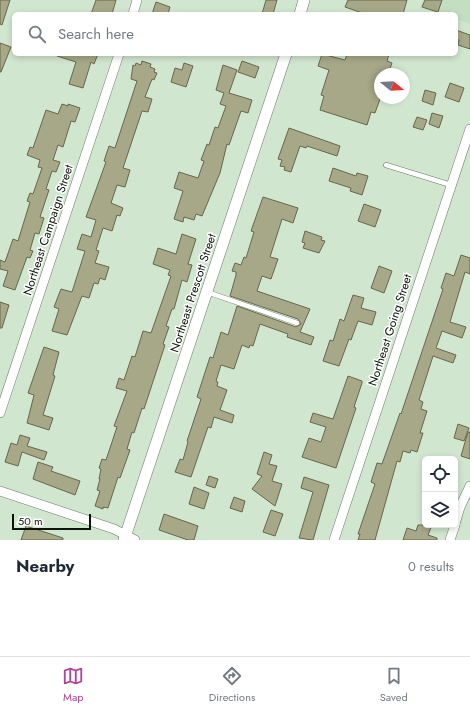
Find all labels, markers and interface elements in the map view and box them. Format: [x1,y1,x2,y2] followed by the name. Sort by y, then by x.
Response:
[12,12,458,56] search box
[26,23,48,45] icon: search
[58,23,134,45] text: Search here
[374,68,410,104] north arrow
[18,162,78,298] street label: Northeast Campaign Street
[165,231,221,355] street label: Northeast Prescott Street
[363,272,417,388] street label: Northeast Going Street
[422,456,458,528] map controls
[422,456,458,492] button: locate
[422,492,458,528] button: layers
[12,512,91,531] scale bar
[18,513,43,529] text: 50 m
[16,554,74,578] text: Nearby
[408,557,454,576] text: 0 results
[62,665,84,705] tab: Map
[209,665,255,705] tab: Directions
[380,665,408,705] tab: Saved

